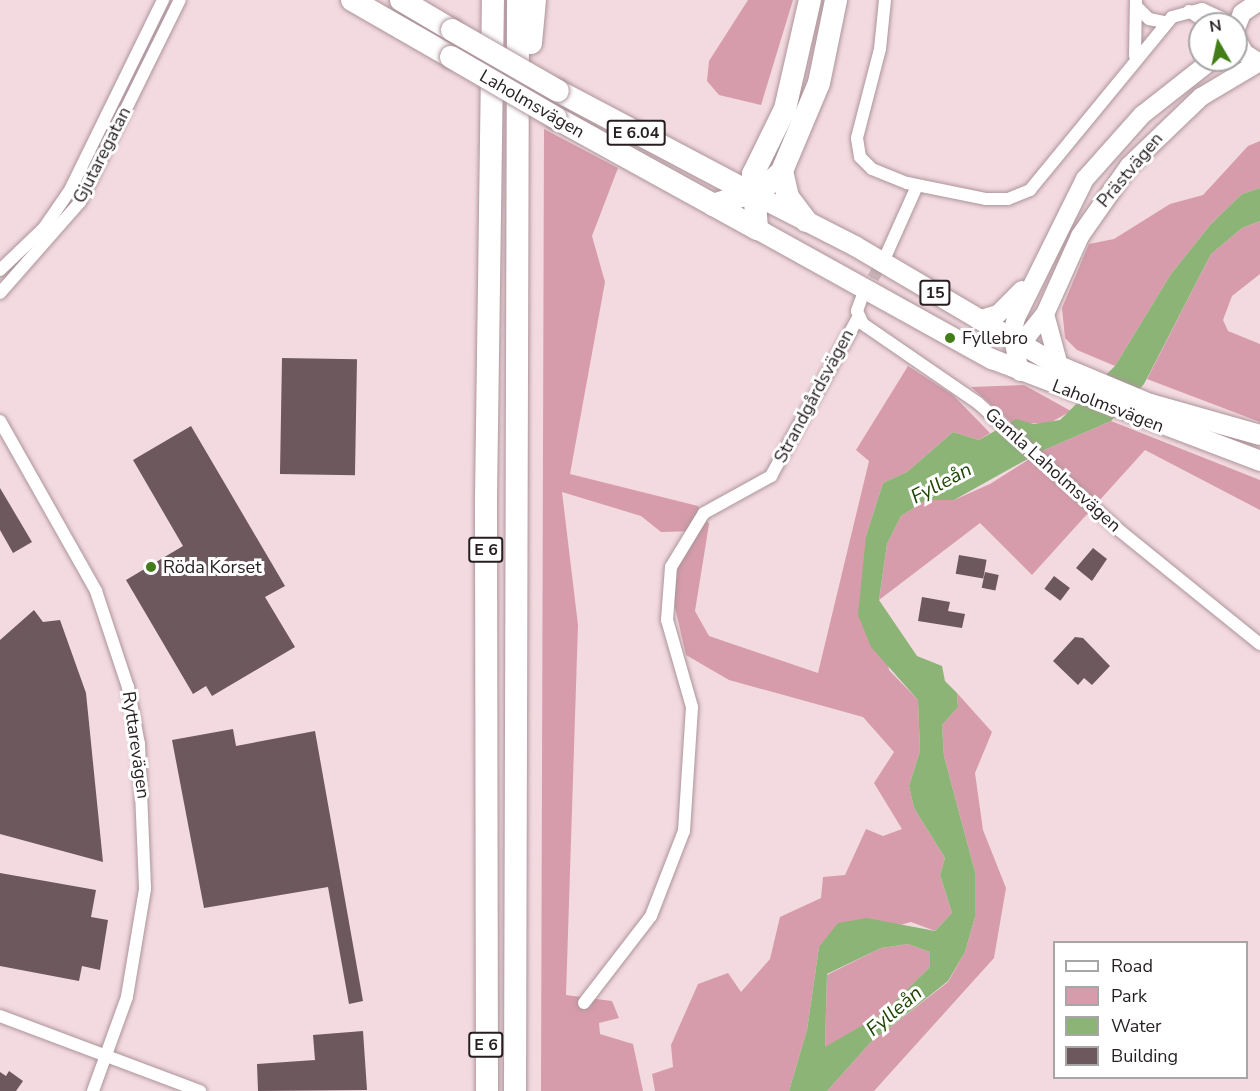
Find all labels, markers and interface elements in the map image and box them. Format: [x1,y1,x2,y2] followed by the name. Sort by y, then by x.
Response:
[1188,12,1248,72] north arrow
[1208,14,1223,38] text: N
[476,65,588,143] street label: Laholmsvägen
[68,103,136,207] street label: Gjutaregatan
[606,120,666,146] road number: E 6.04
[1092,128,1168,212] street label: Prästvägen
[918,280,952,306] road number: 15
[770,325,858,467] street label: Strandgårdsvägen
[962,327,1028,349] place label: Fyllebro
[943,331,957,345] marker: Fyllebro
[1049,375,1167,437] street label: Laholmsvägen
[981,403,1125,537] street label: Gamla Laholmsvägen
[906,457,976,509] water label: Fylleån
[468,537,504,563] road number: E 6
[163,556,261,578] place label: Röda Korset
[144,560,158,574] marker: Röda Korset
[118,690,154,800] street label: Ryttarevägen
[1053,941,1248,1079] legend
[1111,954,1153,978] text: Road
[861,981,927,1041] water label: Fylleån
[1111,984,1147,1008] text: Park
[1111,1014,1162,1038] text: Water
[468,1032,504,1058] road number: E 6
[1111,1044,1178,1068] text: Building

